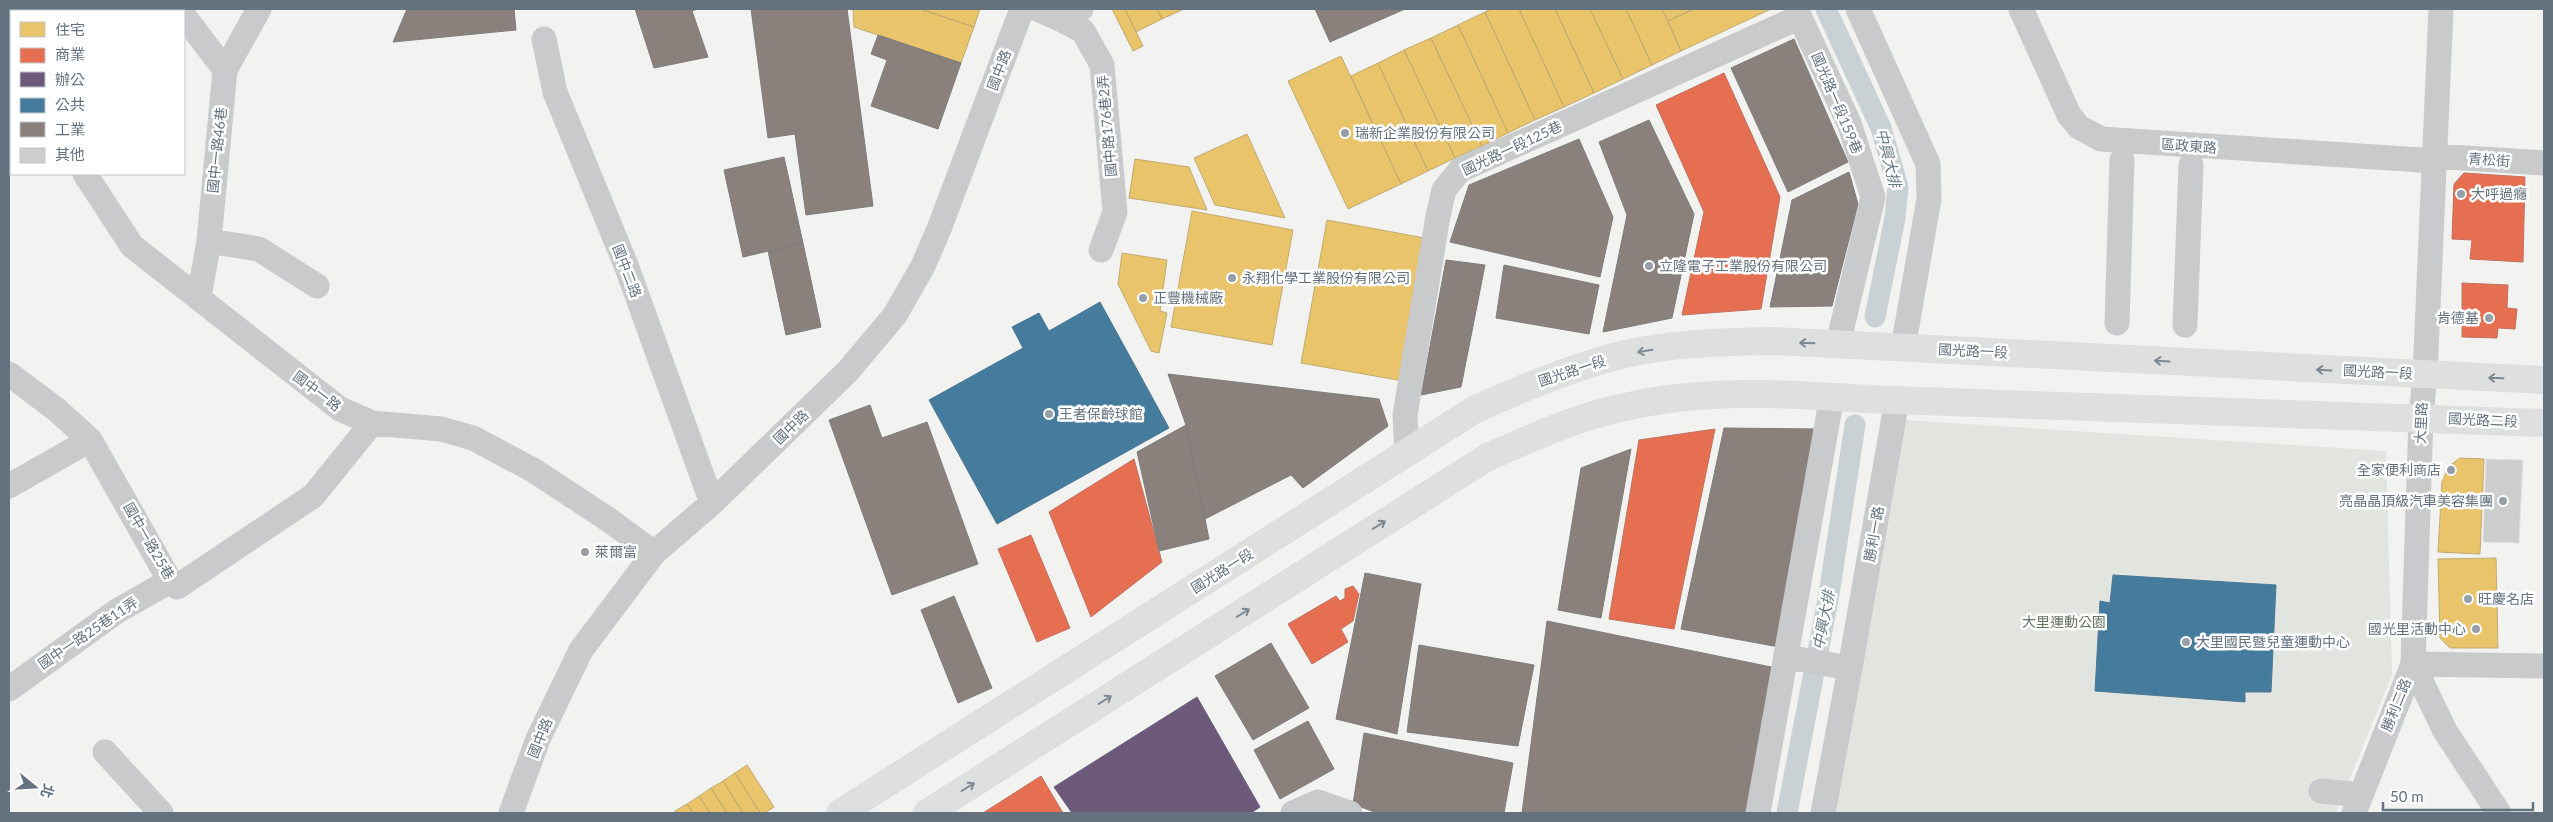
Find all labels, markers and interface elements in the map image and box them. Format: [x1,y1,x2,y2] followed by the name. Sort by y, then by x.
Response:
[10,10,185,175] legend
[55,20,85,38] text: 住宅
[55,45,85,63] text: 商業
[983,47,1014,92] street label: 國中路
[1808,50,1866,156] street label: 國光路一段159巷
[55,70,85,88] text: 辦公
[1094,74,1119,178] street label: 國中路176巷2弄
[55,95,85,113] text: 公共
[204,106,229,194] street label: 國中一路46巷
[1459,117,1564,178] street label: 國光路一段125巷
[55,120,85,138] text: 工業
[1355,124,1495,141] place label: 瑞新企業股份有限公司
[1873,126,1905,191] water label: 中興大排
[1339,127,1351,139] marker: 瑞新企業股份有限公司
[2161,135,2218,156] street label: 區政東路
[55,145,85,163] text: 其他
[2467,150,2511,169] street label: 青松街
[2471,185,2527,202] place label: 大呼過癮
[2455,188,2467,200] marker: 大呼過癮
[609,242,645,300] street label: 國中二路
[1659,257,1827,274] place label: 立隆電子工業股份有限公司
[1643,260,1655,272] marker: 立隆電子工業股份有限公司
[1242,269,1410,286] place label: 永翔化學工業股份有限公司
[1226,272,1238,284] marker: 永翔化學工業股份有限公司
[1153,289,1223,306] place label: 正豐機械廠
[1137,292,1149,304] marker: 正豐機械廠
[2437,309,2479,326] place label: 肯德基
[2483,312,2495,324] marker: 肯德基
[1799,338,1816,348] one-way arrow
[1938,340,2008,361] street label: 國光路一段
[1637,346,1653,356] one-way arrow
[1536,352,1608,389] street label: 國光路一段
[2154,356,2170,366] one-way arrow
[2343,361,2413,382] street label: 國光路一段
[2316,365,2332,374] one-way arrow
[290,367,345,414] street label: 國中一路
[2488,373,2504,382] one-way arrow
[2411,402,2430,444] street label: 大里路
[1059,405,1143,422] place label: 王者保齡球館
[770,406,812,447] street label: 國中路
[1043,408,1055,420] marker: 王者保齡球館
[2448,409,2518,430] street label: 國光路二段
[2357,461,2441,478] place label: 全家便利商店
[2445,464,2457,476] marker: 全家便利商店
[2339,492,2493,509] place label: 亮晶晶頂級汽車美容集團
[2497,495,2509,507] marker: 亮晶晶頂級汽車美容集團
[121,499,178,582] street label: 國中一路25巷
[1860,505,1887,563] street label: 勝利一路
[1372,520,1386,530] one-way arrow
[595,543,637,560] place label: 萊爾富
[1188,545,1256,596] street label: 國光路一段
[579,546,591,558] marker: 萊爾富
[1808,587,1838,651] water label: 中興大排
[2478,590,2534,607] place label: 旺慶名店
[35,593,141,672] street label: 國中一路25巷11弄
[2462,593,2474,605] marker: 旺慶名店
[1235,608,1249,618] one-way arrow
[2022,613,2106,630] park label: 大里運動公園
[2368,620,2466,637] place label: 國光里活動中心
[2470,623,2482,635] marker: 國光里活動中心
[2196,633,2350,650] place label: 大里國民暨兒童運動中心
[2180,636,2192,648] marker: 大里國民暨兒童運動中心
[2377,676,2414,734] street label: 勝利二路
[1098,695,1112,705] one-way arrow
[524,715,555,760] street label: 國中路
[10,762,60,812] north arrow
[2383,780,2533,812] scale bar
[38,782,58,800] text: 北
[961,782,975,792] one-way arrow
[2390,787,2424,805] text: 50 m

